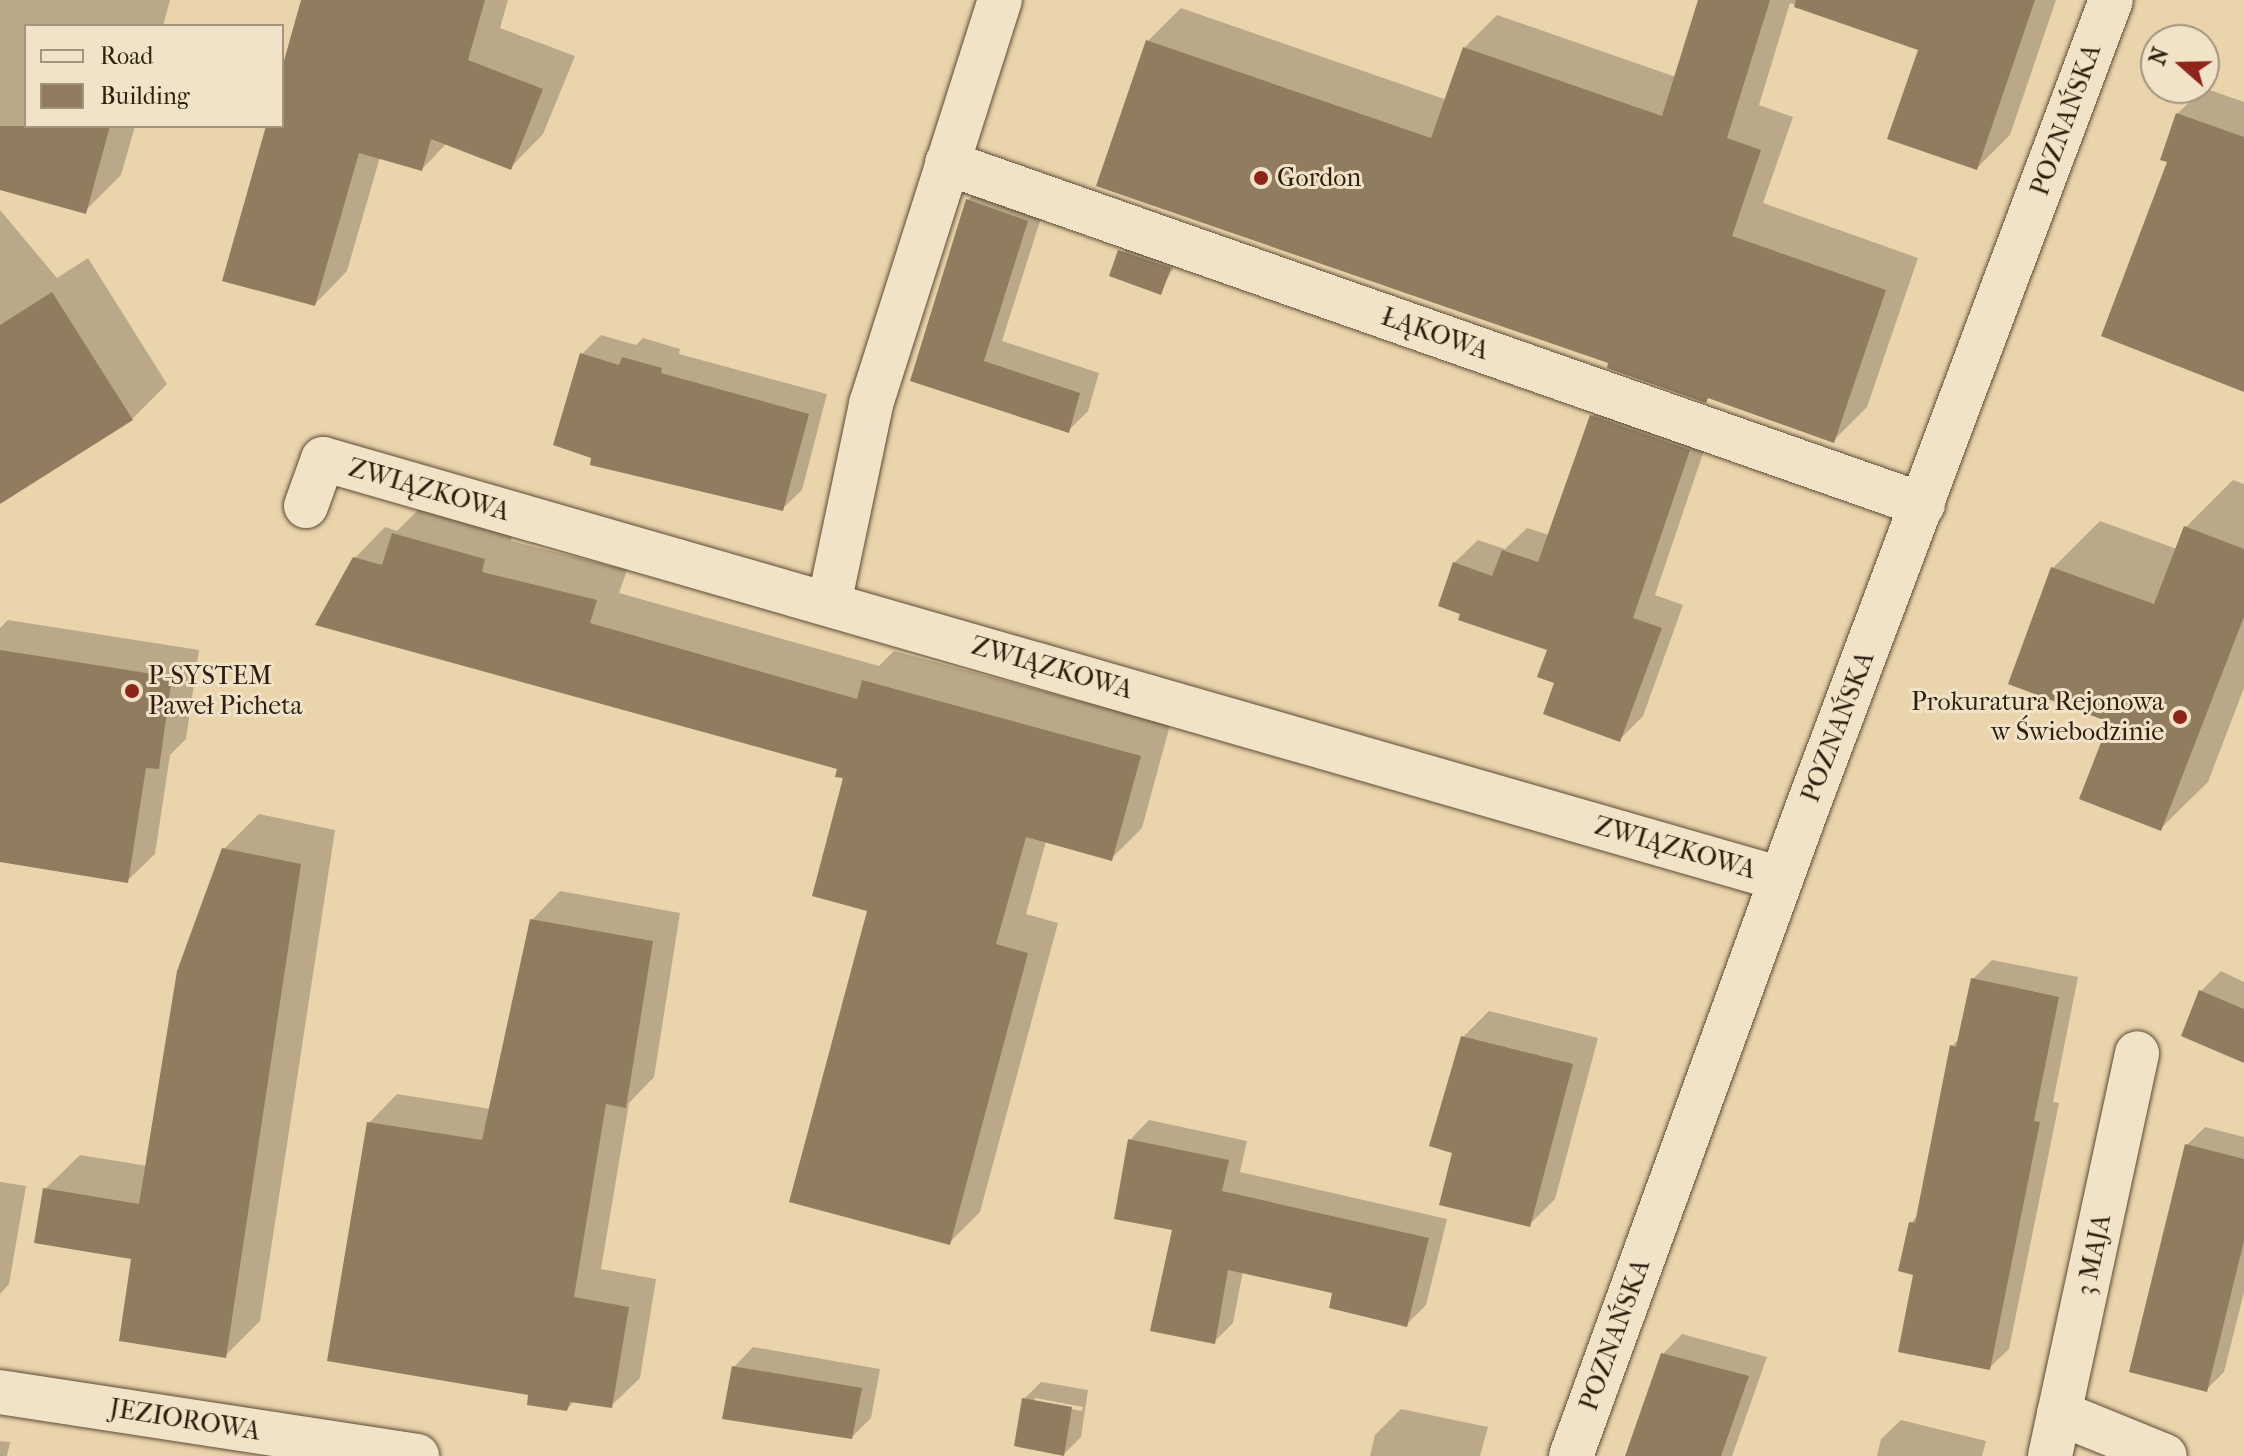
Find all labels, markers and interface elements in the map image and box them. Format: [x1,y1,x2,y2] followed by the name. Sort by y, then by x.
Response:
[24,24,284,128] legend
[2140,24,2220,104] north arrow
[2024,40,2108,200] street label: POZNAŃSKA
[100,42,153,70] text: Road
[2144,44,2174,69] text: N
[100,82,190,110] text: Building
[1277,162,1361,194] place label: Gordon
[1252,169,1270,187] marker: Gordon
[1377,301,1493,367] street label: ŁĄKOWA
[345,452,513,528] street label: ZWIĄZKOWA
[968,630,1136,706] street label: ZWIĄZKOWA
[1795,647,1881,807] street label: POZNAŃSKA
[148,660,302,722] place label: P-SYSTEM Paweł Picheta
[123,682,141,700] marker: P-SYSTEM Paweł Picheta
[1911,686,2164,748] place label: Prokuratura Rejonowa w Świebodzinie
[2171,708,2189,726] marker: Prokuratura Rejonowa w Świebodzinie
[1591,810,1759,886] street label: ZWIĄZKOWA
[2070,1211,2118,1299] street label: 3 MAJA
[1573,1255,1657,1415] street label: POZNAŃSKA
[107,1393,263,1447] street label: JEZIOROWA

